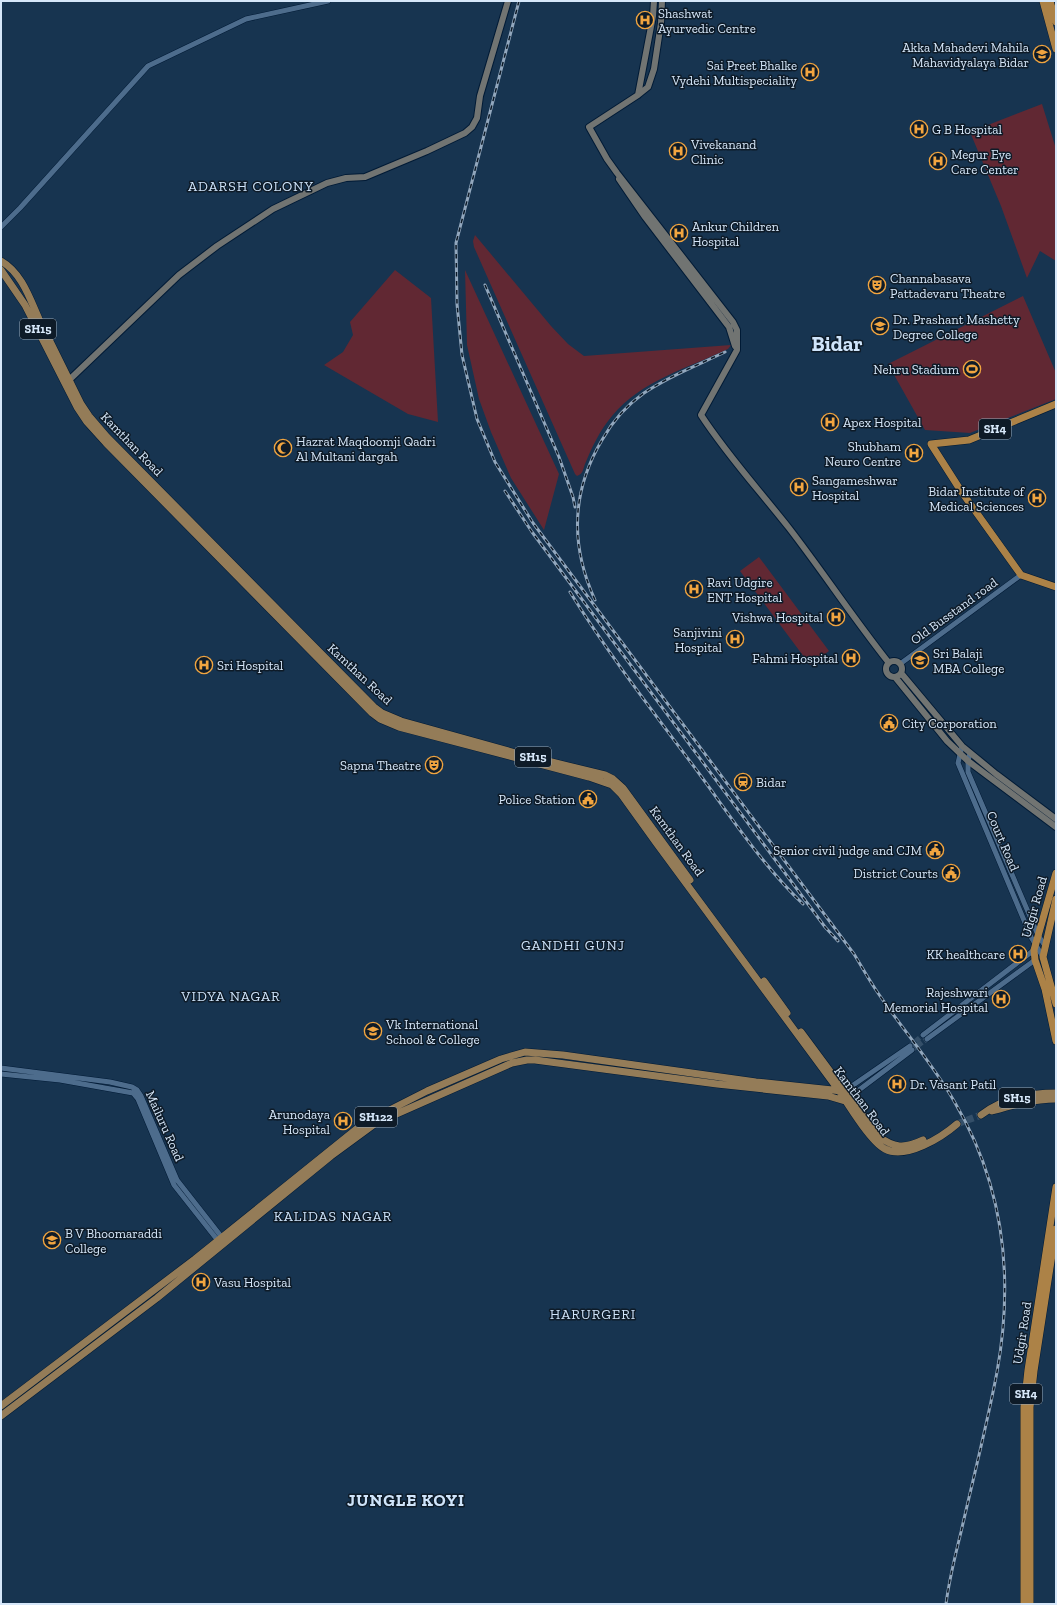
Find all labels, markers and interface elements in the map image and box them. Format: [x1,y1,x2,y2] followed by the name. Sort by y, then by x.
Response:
[658,6,756,36] place label: Shashwat Ayurvedic Centre
[635,10,655,30] hospital icon: Shashwat Ayurvedic Centre
[902,40,1030,70] place label: Akka Mahadevi Mahila Mahavidyalaya Bidar
[1032,44,1052,64] school or university icon: Akka Mahadevi Mahila Mahavidyalaya Bidar
[671,58,797,88] place label: Sai Preet Bhalke Vydehi Multispeciality
[800,62,820,82] hospital icon: Sai Preet Bhalke Vydehi Multispeciality
[909,119,929,139] hospital icon: G B Hospital
[932,122,1003,137] place label: G B Hospital
[690,137,757,167] place label: Vivekanand Clinic
[668,141,688,161] hospital icon: Vivekanand Clinic
[951,147,1019,177] place label: Megur Eye Care Center
[928,151,948,171] hospital icon: Megur Eye Care Center
[188,178,314,195] district label: ADARSH COLONY
[692,219,780,249] place label: Ankur Children Hospital
[669,223,689,243] hospital icon: Ankur Children Hospital
[890,271,1005,301] place label: Channabasava Pattadevaru Theatre
[867,275,887,295] theatre icon: Channabasava Pattadevaru Theatre
[893,312,1020,342] place label: Dr. Prashant Mashetty Degree College
[870,316,890,336] school or university icon: Dr. Prashant Mashetty Degree College
[20,319,56,339] road number: SH15
[811,331,863,356] district label: Bidar
[962,359,982,379] sports icon: Nehru Stadium
[873,362,960,377] place label: Nehru Stadium
[98,409,166,479] street label: Kamthan Road
[820,412,840,432] hospital icon: Apex Hospital
[843,415,922,430] place label: Apex Hospital
[979,419,1011,439] road number: SH4
[296,434,436,464] place label: Hazrat Maqdoomji Qadri Al Multani dargah
[273,438,293,458] mosque icon: Hazrat Maqdoomji Qadri Al Multani dargah
[825,439,902,469] place label: Shubham Neuro Centre
[904,443,924,463] hospital icon: Shubham Neuro Centre
[812,473,898,503] place label: Sangameshwar Hospital
[789,477,809,497] hospital icon: Sangameshwar Hospital
[928,484,1025,514] place label: Bidar Institute of Medical Sciences
[1027,488,1047,508] hospital icon: Bidar Institute of Medical Sciences
[908,574,1000,648] street label: Old Busstand road
[707,575,783,605] place label: Ravi Udgire ENT Hospital
[684,579,704,599] hospital icon: Ravi Udgire ENT Hospital
[826,607,846,627] hospital icon: Vishwa Hospital
[731,610,824,625] place label: Vishwa Hospital
[673,625,723,655] place label: Sanjivini Hospital
[725,629,745,649] hospital icon: Sanjivini Hospital
[325,640,395,708] street label: Kamthan Road
[933,646,1004,676] place label: Sri Balaji MBA College
[841,648,861,668] hospital icon: Fahmi Hospital
[910,650,930,670] school or university icon: Sri Balaji MBA College
[752,651,839,666] place label: Fahmi Hospital
[194,655,214,675] hospital icon: Sri Hospital
[217,658,284,673] place label: Sri Hospital
[879,713,899,733] public building icon: City Corporation
[902,716,997,731] place label: City Corporation
[515,747,551,767] road number: SH15
[424,755,444,775] theatre icon: Sapna Theatre
[340,758,421,773] place label: Sapna Theatre
[733,772,753,792] station icon: Bidar
[756,775,786,790] place label: Bidar
[578,789,598,809] public building icon: Police Station
[498,792,576,807] place label: Police Station
[647,803,707,879] street label: Kamthan Road
[984,809,1022,873] street label: Court Road
[925,840,945,860] public building icon: Senior civil judge and CJM
[773,843,922,859] place label: Senior civil judge and CJM
[941,863,961,883] public building icon: District Courts
[853,866,938,881] place label: District Courts
[1018,875,1050,939] street label: Udgir Road
[521,937,625,954] district label: GANDHI GUNJ
[1008,944,1028,964] hospital icon: KK healthcare
[926,947,1005,962] place label: KK healthcare
[884,985,989,1015] place label: Rajeshwari Memorial Hospital
[180,988,281,1005] district label: VIDYA NAGAR
[991,989,1011,1009] hospital icon: Rajeshwari Memorial Hospital
[385,1017,480,1047] place label: Vk International School & College
[363,1021,383,1041] school or university icon: Vk International School & College
[831,1064,893,1138] street label: Kamthan Road
[887,1074,907,1094] hospital icon: Dr. Vasant Patil
[910,1077,997,1092] place label: Dr. Vasant Patil
[143,1088,187,1164] street label: Mailuru Road
[999,1088,1035,1108] road number: SH15
[269,1107,331,1137] place label: Arunodaya Hospital
[355,1107,397,1127] road number: SH122
[333,1111,353,1131] hospital icon: Arunodaya Hospital
[274,1208,392,1225] district label: KALIDAS NAGAR
[65,1226,162,1256] place label: B V Bhoomaraddi College
[42,1230,62,1250] school or university icon: B V Bhoomaraddi College
[191,1272,211,1292] hospital icon: Vasu Hospital
[213,1275,292,1290] place label: Vasu Hospital
[1010,1301,1034,1365] street label: Udgir Road
[550,1306,636,1323] district label: HARURGERI
[1010,1384,1042,1404] road number: SH4
[347,1490,465,1510] district label: JUNGLE KOYI

